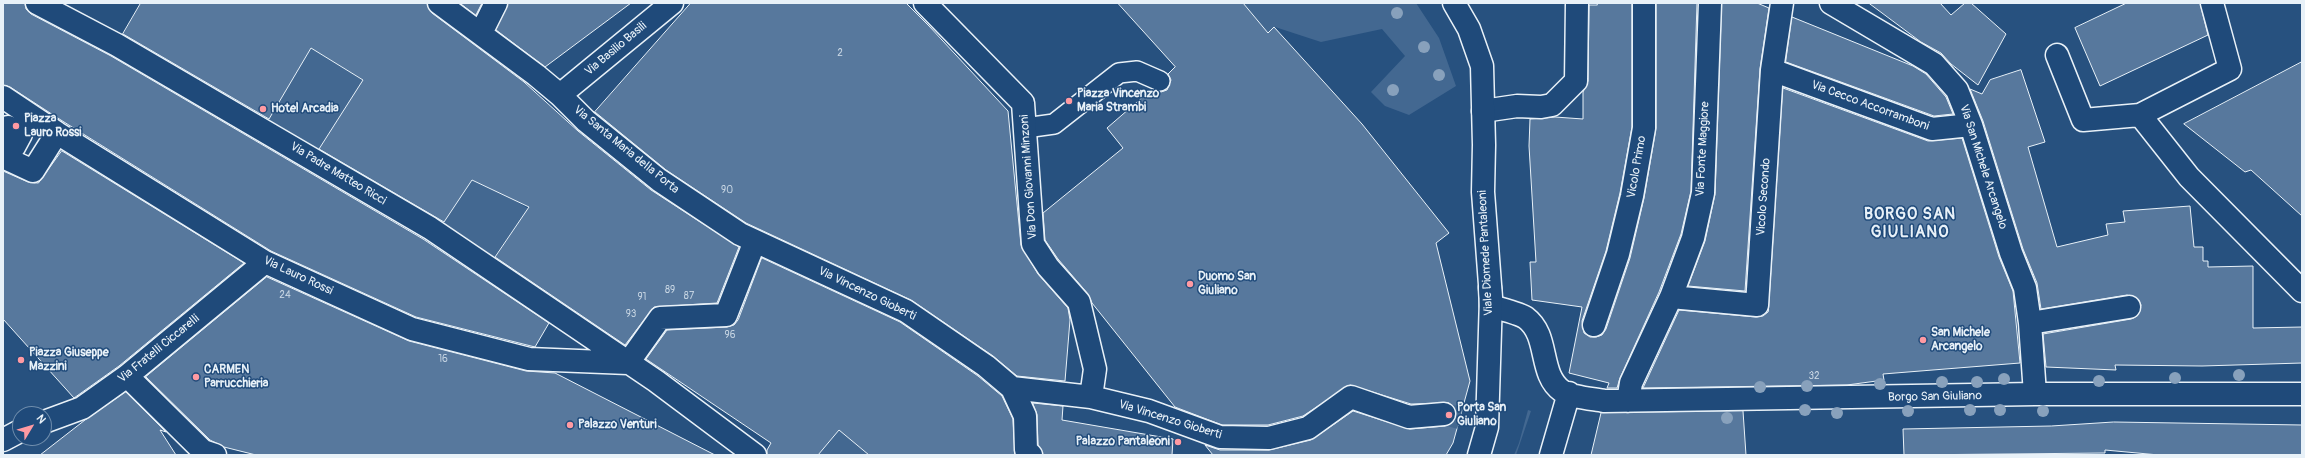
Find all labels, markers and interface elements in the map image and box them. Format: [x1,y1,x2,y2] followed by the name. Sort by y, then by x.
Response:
[582,19,650,79] street label: Via Basilio Basili
[837,47,843,59] house number: 2
[1809,78,1931,134] street label: Via Cecco Accorramboni
[1077,87,1159,115] place label: Piazza Vincenzo Maria Strambi
[1064,96,1074,106] marker: Piazza Vincenzo Maria Strambi
[1693,101,1713,197] street label: Via Fonte Maggiore
[271,102,339,116] place label: Hotel Arcadia
[570,103,682,197] street label: Via Santa Maria della Porta
[1956,103,2010,231] street label: Via San Michele Arcangelo
[258,104,268,114] marker: Hotel Arcadia
[24,112,81,140] place label: Piazza Lauro Rossi
[1017,114,1041,240] street label: Via Don Giovanni Minzoni
[11,121,21,131] marker: Piazza Lauro Rossi
[1624,135,1650,199] street label: Vicolo Primo
[287,140,389,208] street label: Via Padre Matteo Ricci
[1754,158,1774,236] street label: Vicolo Secondo
[721,184,733,196] house number: 90
[1476,190,1496,316] street label: Viale Diomede Pantaleoni
[1864,205,1956,243] district label: BORGO SAN GIULIANO
[261,254,335,298] street label: Via Lauro Rossi
[816,264,918,324] street label: Via Vincenzo Gioberti
[1198,270,1256,298] place label: Duomo San Giuliano
[1185,279,1195,289] marker: Duomo San Giuliano
[665,284,675,296] house number: 89
[279,289,291,301] house number: 24
[684,290,694,302] house number: 87
[637,291,647,303] house number: 91
[626,308,636,320] house number: 93
[115,312,203,386] street label: Via Fratelli Ciccarelli
[1931,326,1990,354] place label: San Michele Arcangelo
[725,329,735,341] house number: 96
[1918,335,1928,345] marker: San Michele Arcangelo
[29,346,109,374] place label: Piazza Giuseppe Mazzini
[438,353,448,365] house number: 16
[16,355,26,365] marker: Piazza Giuseppe Mazzini
[204,363,268,391] place label: CARMEN Parrucchieria
[1808,370,1820,382] house number: 32
[191,372,201,382] marker: CARMEN Parrucchieria
[1888,389,1982,405] street label: Borgo San Giuliano
[1117,397,1223,443] street label: Via Vincenzo Gioberti
[1457,401,1506,429] place label: Porta San Giuliano
[12,406,52,446] north arrow
[1444,410,1454,420] marker: Porta San Giuliano
[34,412,48,426] text: N
[578,418,657,432] place label: Palazzo Venturi
[565,420,575,430] marker: Palazzo Venturi
[1076,435,1170,449] place label: Palazzo Pantaleoni
[1173,437,1183,447] marker: Palazzo Pantaleoni

